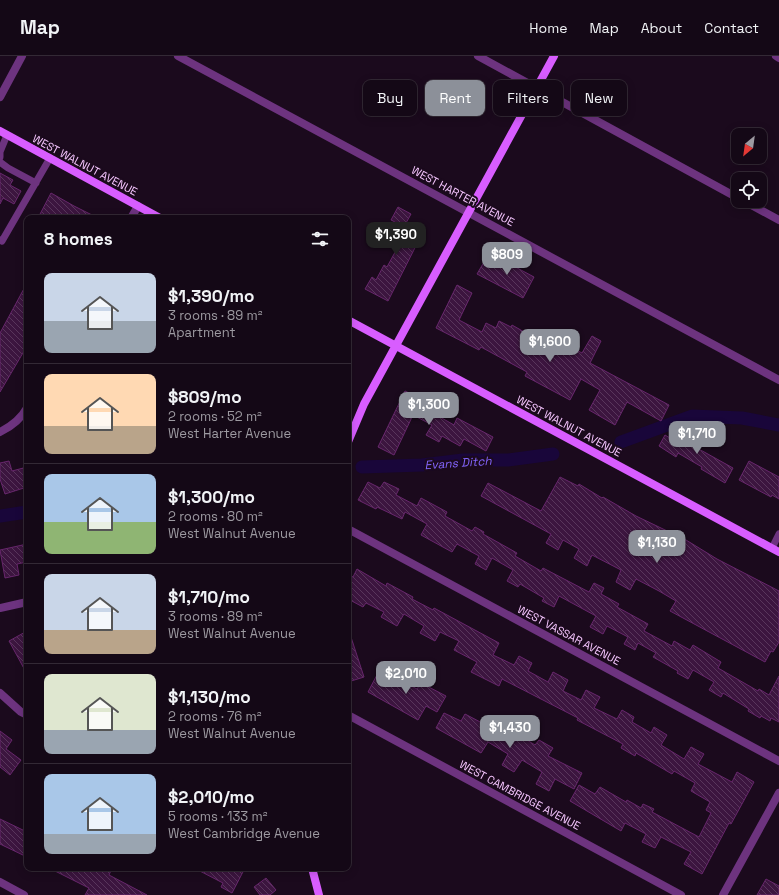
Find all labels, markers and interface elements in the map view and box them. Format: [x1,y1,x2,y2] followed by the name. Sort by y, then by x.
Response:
[20,15,60,40] text: Map
[529,19,567,37] text: Home
[589,19,619,37] text: Map
[641,19,682,37] text: About
[704,19,759,37] text: Contact
[363,80,417,116] chip: Buy
[425,80,485,116] chip: Rent
[493,80,563,116] chip: Filters
[571,80,627,116] chip: New
[731,128,767,164] north arrow
[731,128,767,208] map controls
[30,131,140,199] street label: WEST WALNUT AVENUE
[409,163,517,229] street label: WEST HARTER AVENUE
[731,172,767,208] button: locate
[363,222,429,256] pin: $1,390
[375,226,417,243] text: $1,390
[44,228,113,250] text: 8 homes
[309,228,331,250] icon: filters
[483,242,531,276] pin: $809
[491,246,523,263] text: $809
[168,285,254,307] text: $1,390/mo
[76,289,124,337] icon: home
[168,307,262,324] text: 3 rooms · 89 m²
[168,324,236,341] text: Apartment
[517,329,583,363] pin: $1,600
[529,333,571,350] text: $1,600
[168,386,242,408] text: $809/mo
[76,390,124,438] icon: home
[396,392,462,426] pin: $1,300
[514,392,624,460] street label: WEST WALNUT AVENUE
[408,396,450,413] text: $1,300
[168,408,262,425] text: 2 rooms · 52 m²
[664,421,730,455] pin: $1,710
[168,425,291,442] text: West Harter Avenue
[678,425,716,442] text: $1,710
[424,453,493,473] water label: Evans Ditch
[168,486,255,508] text: $1,300/mo
[76,490,124,538] icon: home
[168,508,263,525] text: 2 rooms · 80 m²
[168,525,296,542] text: West Walnut Avenue
[624,530,690,564] pin: $1,130
[637,534,677,551] text: $1,130
[168,586,250,608] text: $1,710/mo
[76,590,124,638] icon: home
[515,602,623,668] street label: WEST VASSAR AVENUE
[168,608,262,625] text: 3 rooms · 89 m²
[168,625,296,642] text: West Walnut Avenue
[373,661,439,695] pin: $2,010
[385,665,427,682] text: $2,010
[168,686,251,708] text: $1,130/mo
[76,690,124,738] icon: home
[168,708,262,725] text: 2 rooms · 76 m²
[477,715,543,749] pin: $1,430
[489,719,531,736] text: $1,430
[168,725,296,742] text: West Walnut Avenue
[457,757,583,833] street label: WEST CAMBRIDGE AVENUE
[168,786,254,808] text: $2,010/mo
[76,790,124,838] icon: home
[168,808,267,825] text: 5 rooms · 133 m²
[168,825,320,842] text: West Cambridge Avenue

